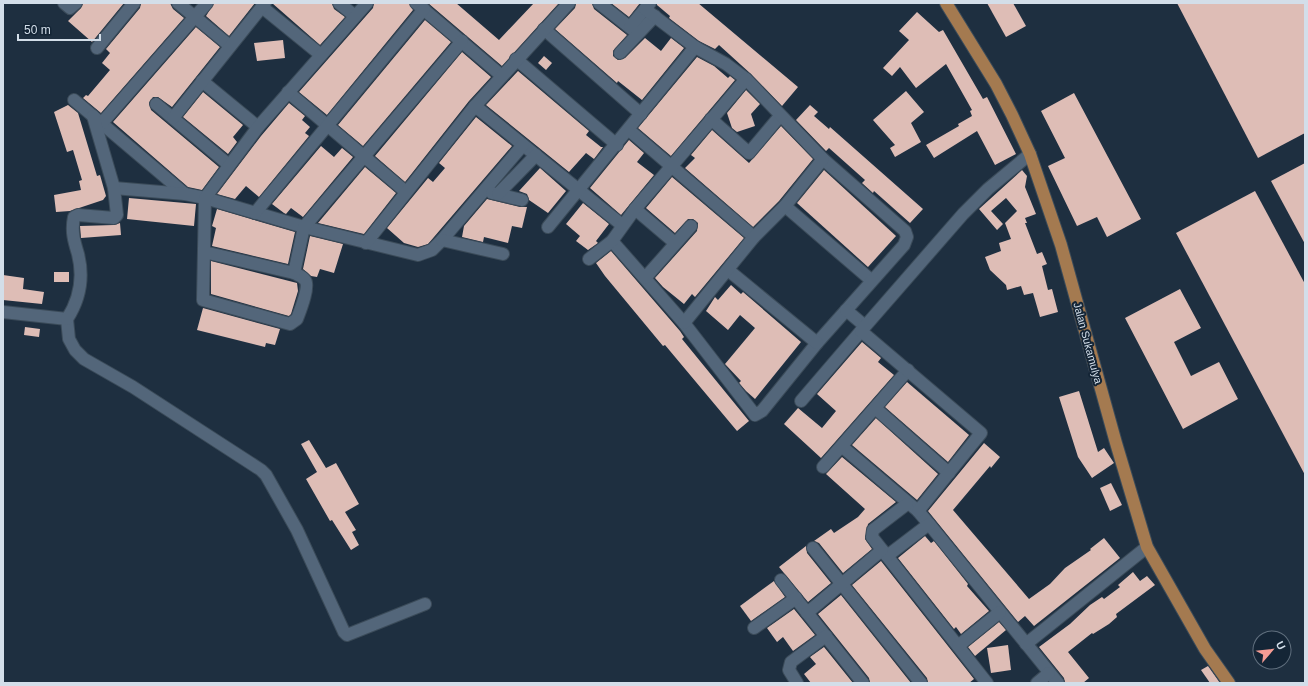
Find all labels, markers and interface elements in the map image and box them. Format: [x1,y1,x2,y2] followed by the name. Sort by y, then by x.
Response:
[18,16,100,42] scale bar
[24,23,51,37] text: 50 m
[1071,301,1105,386] street label: Jalan Sukamulya
[1252,630,1292,670] north arrow
[1274,639,1288,652] text: U

